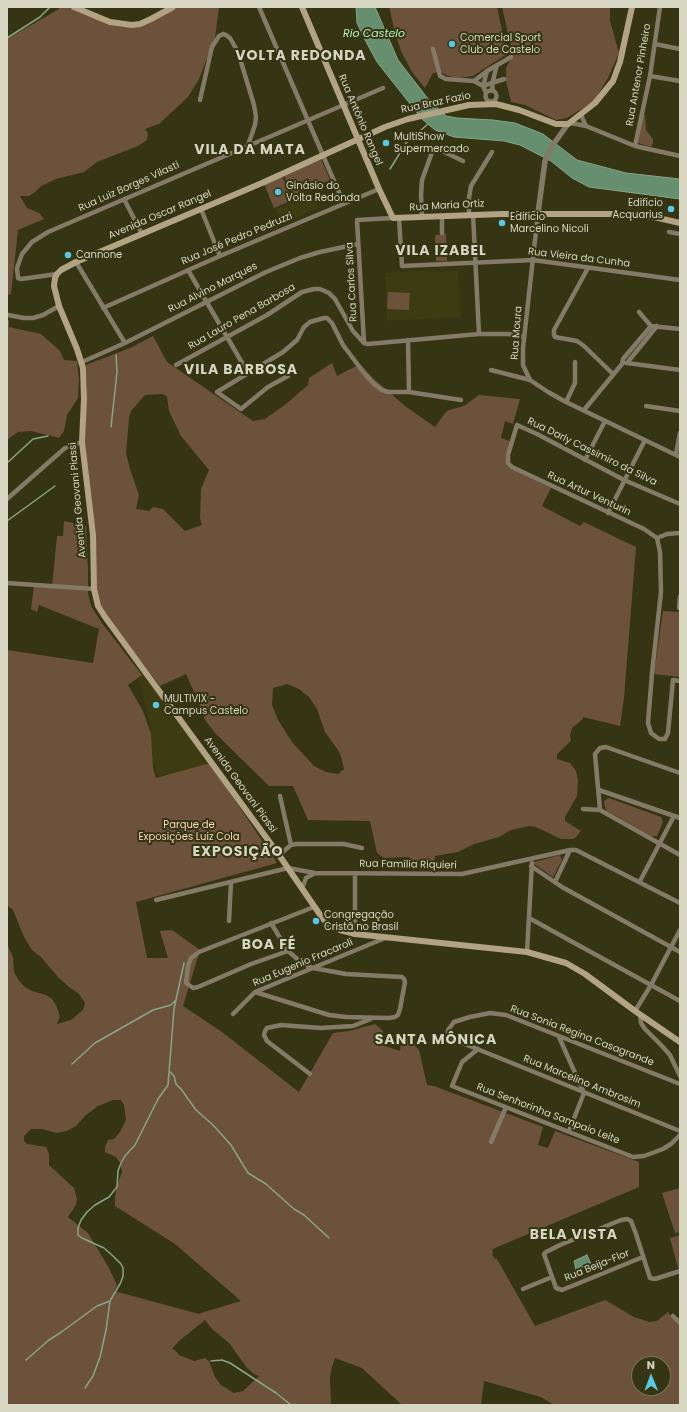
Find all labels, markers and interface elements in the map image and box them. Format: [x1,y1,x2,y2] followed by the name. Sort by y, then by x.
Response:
[624,23,654,127] street label: Rua Antenor Pinheiro
[343,27,405,41] water label: Rio Castelo
[460,32,541,56] place label: Comercial Sport Club de Castelo
[447,39,457,49] marker: Comercial Sport Club de Castelo
[235,48,367,64] district label: VOLTA REDONDA
[335,73,385,167] street label: Rua Antônio Rangel
[400,90,472,116] street label: Rua Braz Fazio
[394,131,469,154] place label: MultiShow Supermercado
[381,138,391,148] marker: MultiShow Supermercado
[194,142,306,158] district label: VILA DA MATA
[77,159,181,215] street label: Rua Luiz Borges Vilasti
[286,180,360,204] place label: Ginásio do Volta Redonda
[273,187,283,197] marker: Ginásio do Volta Redonda
[107,188,213,242] street label: Avenida Oscar Rangel
[612,197,663,220] place label: Edifício Acquarius
[409,198,485,214] street label: Rua Maria Ortiz
[666,204,676,214] marker: Edifício Acquarius
[180,210,294,268] street label: Rua José Pedro Pedruzzi
[510,211,589,234] place label: Edifício Marcelino Nicoli
[497,218,507,228] marker: Edifício Marcelino Nicoli
[344,242,360,322] street label: Rua Carlos Silva
[395,243,487,259] district label: VILA IZABEL
[527,246,631,270] street label: Rua Vieira da Cunha
[76,249,122,261] place label: Cannone
[63,250,73,260] marker: Cannone
[166,260,260,316] street label: Rua Alvino Marques
[186,281,298,353] street label: Rua Lauro Pena Barbosa
[509,306,525,360] street label: Rua Moura
[184,362,298,378] district label: VILA BARBOSA
[525,415,659,489] street label: Rua Darly Cassimiro da Silva
[67,442,89,558] street label: Avenida Geovani Piassi
[545,469,633,519] street label: Rua Artur Venturin
[164,693,248,716] place label: MULTIVIX - Campus Castelo
[151,700,161,710] marker: MULTIVIX - Campus Castelo
[201,735,279,835] street label: Avenida Geovani Piassi
[138,819,240,842] park label: Parque de Exposições Luiz Cola
[192,844,284,860] district label: EXPOSIÇÃO
[359,858,457,872] street label: Rua Família Riquieri
[324,909,398,932] place label: Congregação Cristã no Brasil
[311,916,321,926] marker: Congregação Cristã no Brasil
[251,936,355,990] street label: Rua Eugenio Fracaroli
[242,937,296,953] district label: BOA FÉ
[508,1003,656,1069] street label: Rua Sonia Regina Casagrande
[375,1032,497,1048] district label: SANTA MÔNICA
[522,1053,642,1111] street label: Rua Marcelino Ambrosim
[475,1081,621,1147] street label: Rua Senhorinha Sampaio Leite
[530,1227,618,1243] district label: BELA VISTA
[563,1247,631,1285] street label: Rua Beija-Flor
[631,1356,671,1396] north arrow
[647,1357,655,1373] text: N

